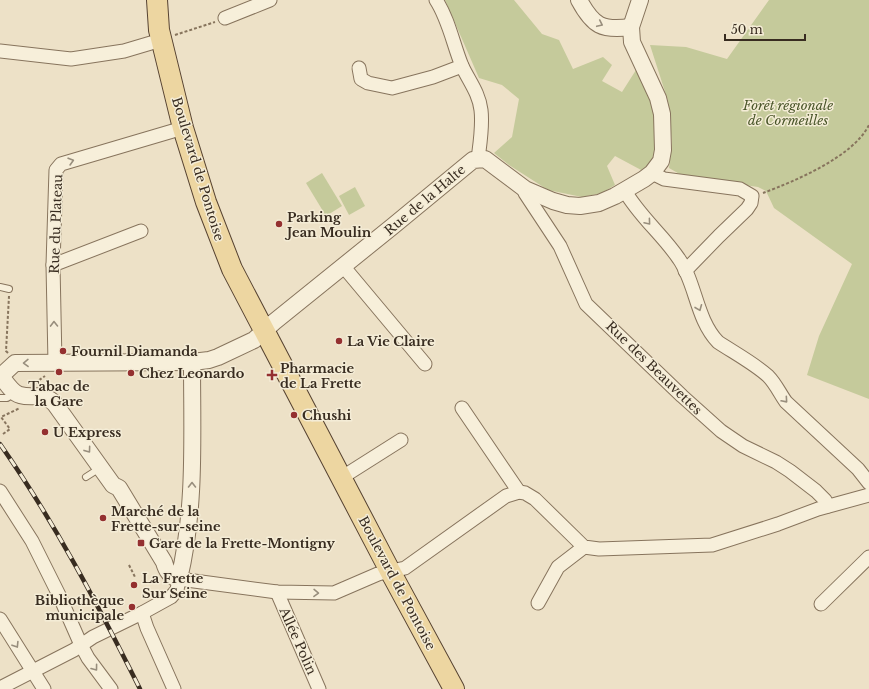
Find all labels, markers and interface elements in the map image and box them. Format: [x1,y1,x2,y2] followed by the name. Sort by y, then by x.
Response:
[725,16,805,42] scale bar
[596,20,603,28] one-way arrow
[731,22,763,37] text: 50 m
[168,95,228,243] street label: Boulevard de Pontoise
[742,97,833,129] park label: Forêt régionale de Cormeilles
[67,157,74,166] one-way arrow
[381,161,469,239] street label: Rue de la Halte
[46,173,66,274] street label: Rue du Plateau
[284,209,372,241] place label: Parking Jean Moulin
[644,218,651,225] one-way arrow
[274,219,284,229] marker: Parking Jean Moulin
[694,303,702,311] one-way arrow
[602,318,706,418] street label: Rue des Beauvettes
[50,321,59,327] one-way arrow
[347,333,435,350] place label: La Vie Claire
[334,336,344,346] marker: La Vie Claire
[71,343,198,360] place label: Fournil Diamanda
[58,346,68,356] marker: Fournil Diamanda
[23,359,29,367] one-way arrow
[280,360,362,392] place label: Pharmacie de La Frette
[139,365,245,382] place label: Chez Leonardo
[54,367,64,377] marker: Tabac de la Gare
[126,368,136,378] marker: Chez Leonardo
[267,370,277,380] marker: Pharmacie de La Frette
[28,378,90,410] place label: Tabac de la Gare
[781,395,788,403] one-way arrow
[302,407,352,424] place label: Chushi
[289,410,299,420] marker: Chushi
[53,424,121,441] place label: U Express
[40,427,50,437] marker: U Express
[83,446,90,453] one-way arrow
[188,482,196,488] one-way arrow
[111,503,221,535] place label: Marché de la Frette-sur-seine
[98,513,108,523] marker: Marché de la Frette-sur-seine
[354,513,440,653] street label: Boulevard de Pontoise
[149,535,336,552] place label: Gare de la Frette-Montigny
[136,538,146,548] marker: Gare de la Frette-Montigny
[142,570,208,602] place label: La Frette Sur Seine
[129,580,139,590] marker: La Frette Sur Seine
[313,589,319,597] one-way arrow
[35,592,124,624] place label: Bibliothèque municipale
[127,602,137,612] marker: Bibliothèque municipale
[275,604,320,677] street label: Allée Polin
[11,641,19,648] one-way arrow
[90,663,97,670] one-way arrow

